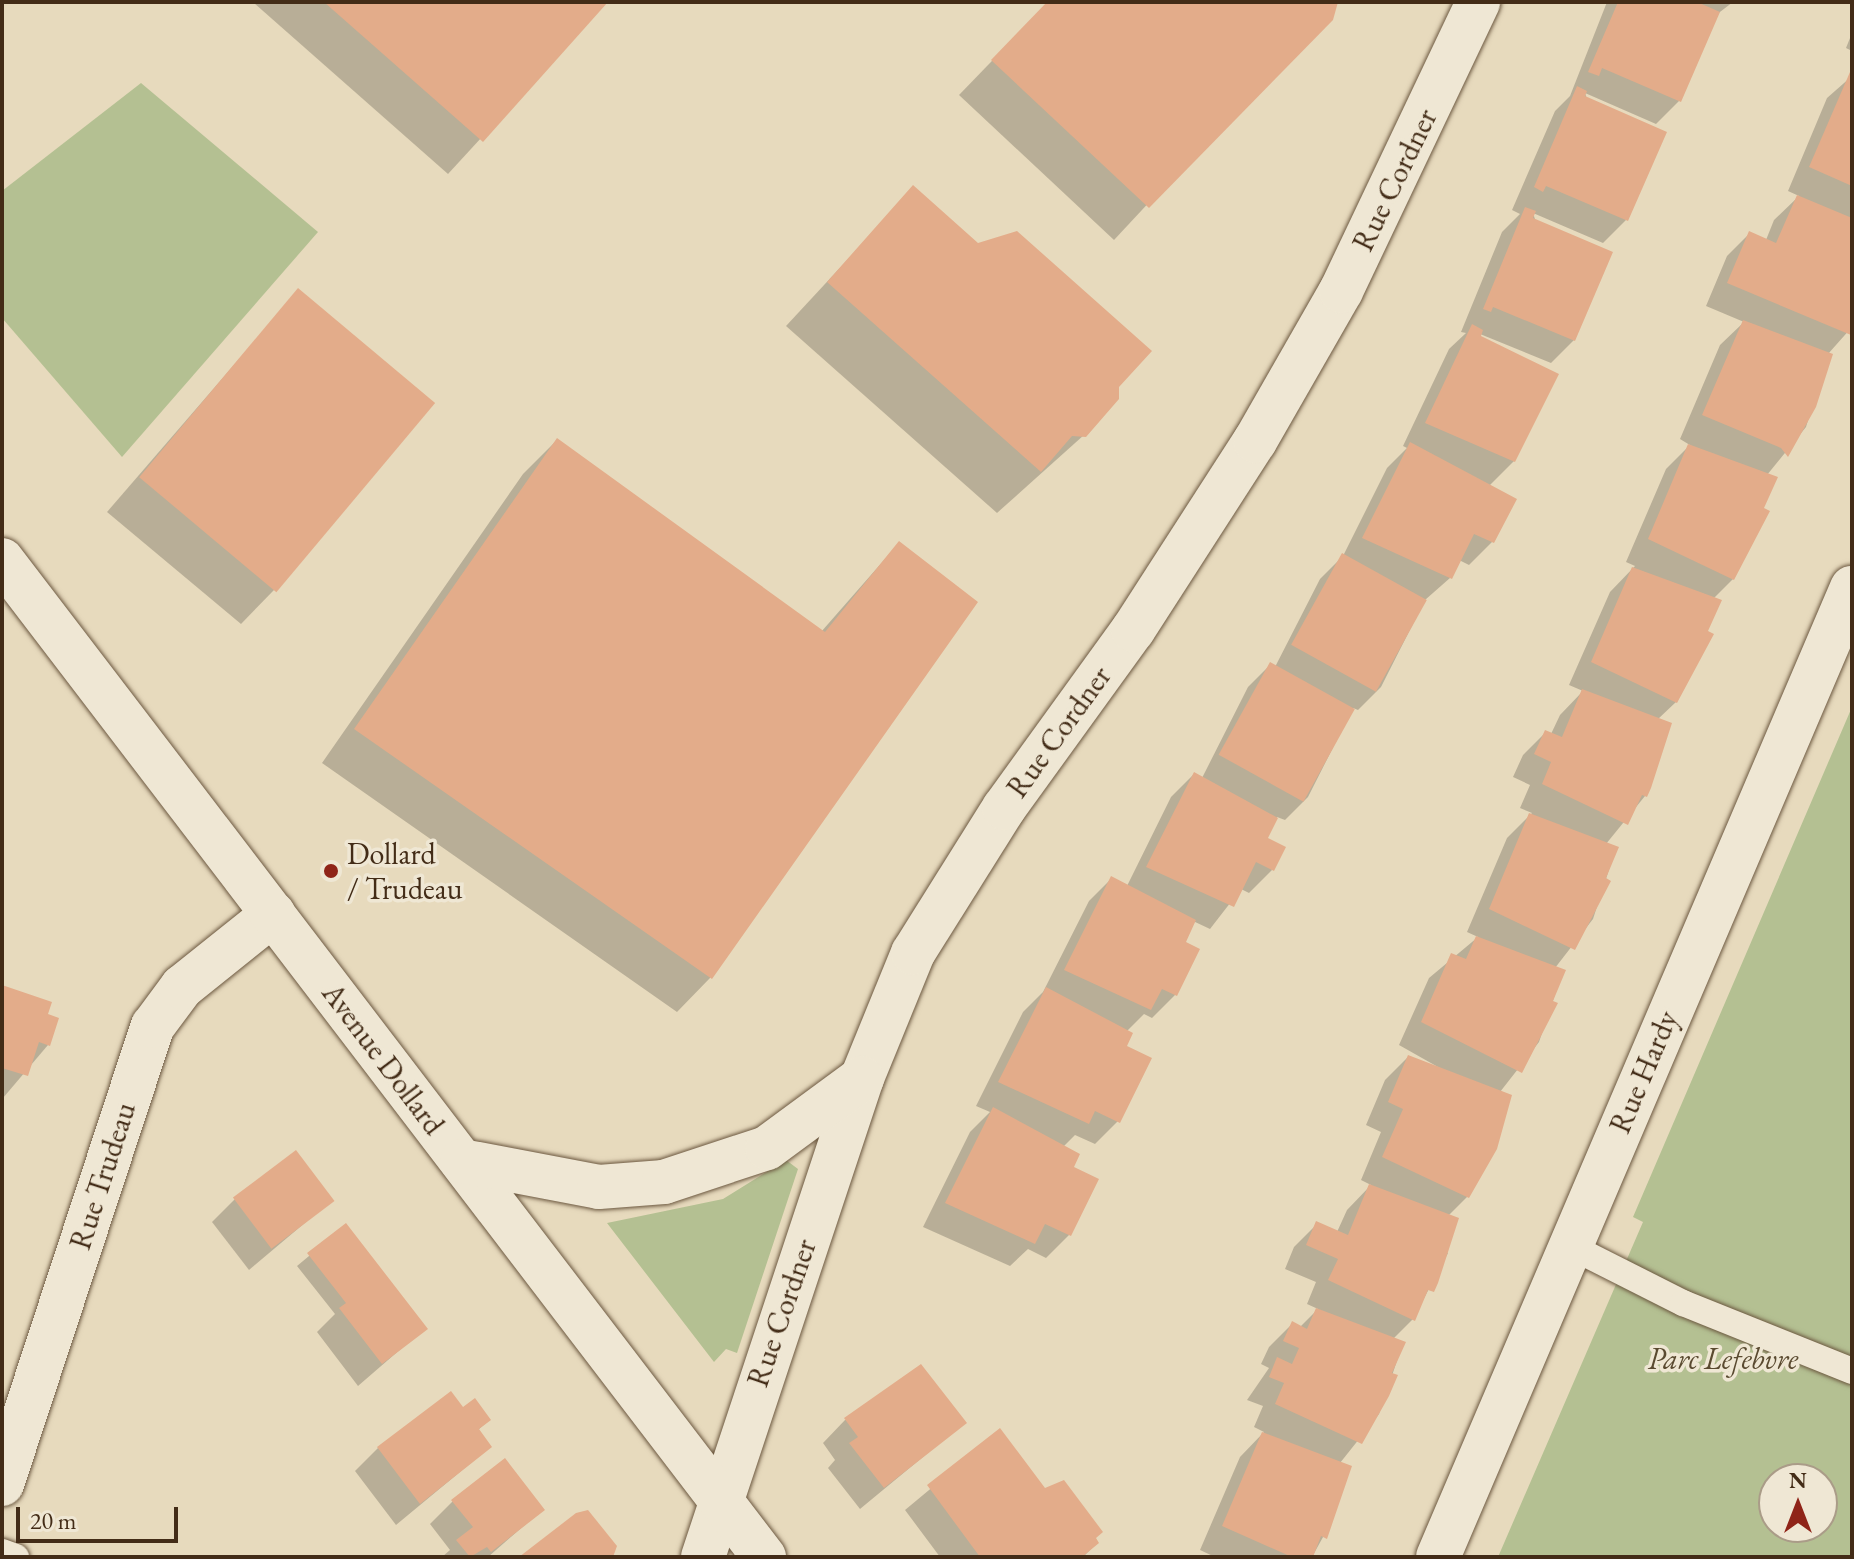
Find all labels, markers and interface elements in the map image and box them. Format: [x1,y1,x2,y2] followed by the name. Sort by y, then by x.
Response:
[1345,103,1445,257] street label: Rue Cordner
[999,659,1119,805] street label: Rue Cordner
[347,836,463,906] place label: Dollard / Trudeau
[322,862,340,880] marker: Dollard / Trudeau
[314,976,452,1142] street label: Avenue Dollard
[1602,1005,1686,1139] street label: Rue Hardy
[62,1098,144,1254] street label: Rue Trudeau
[740,1234,824,1392] street label: Rue Cordner
[1648,1341,1798,1377] park label: Parc Lefebvre
[1758,1463,1838,1543] north arrow
[1789,1466,1807,1495] text: N
[20,1491,182,1541] scale bar
[30,1505,77,1536] text: 20 m

